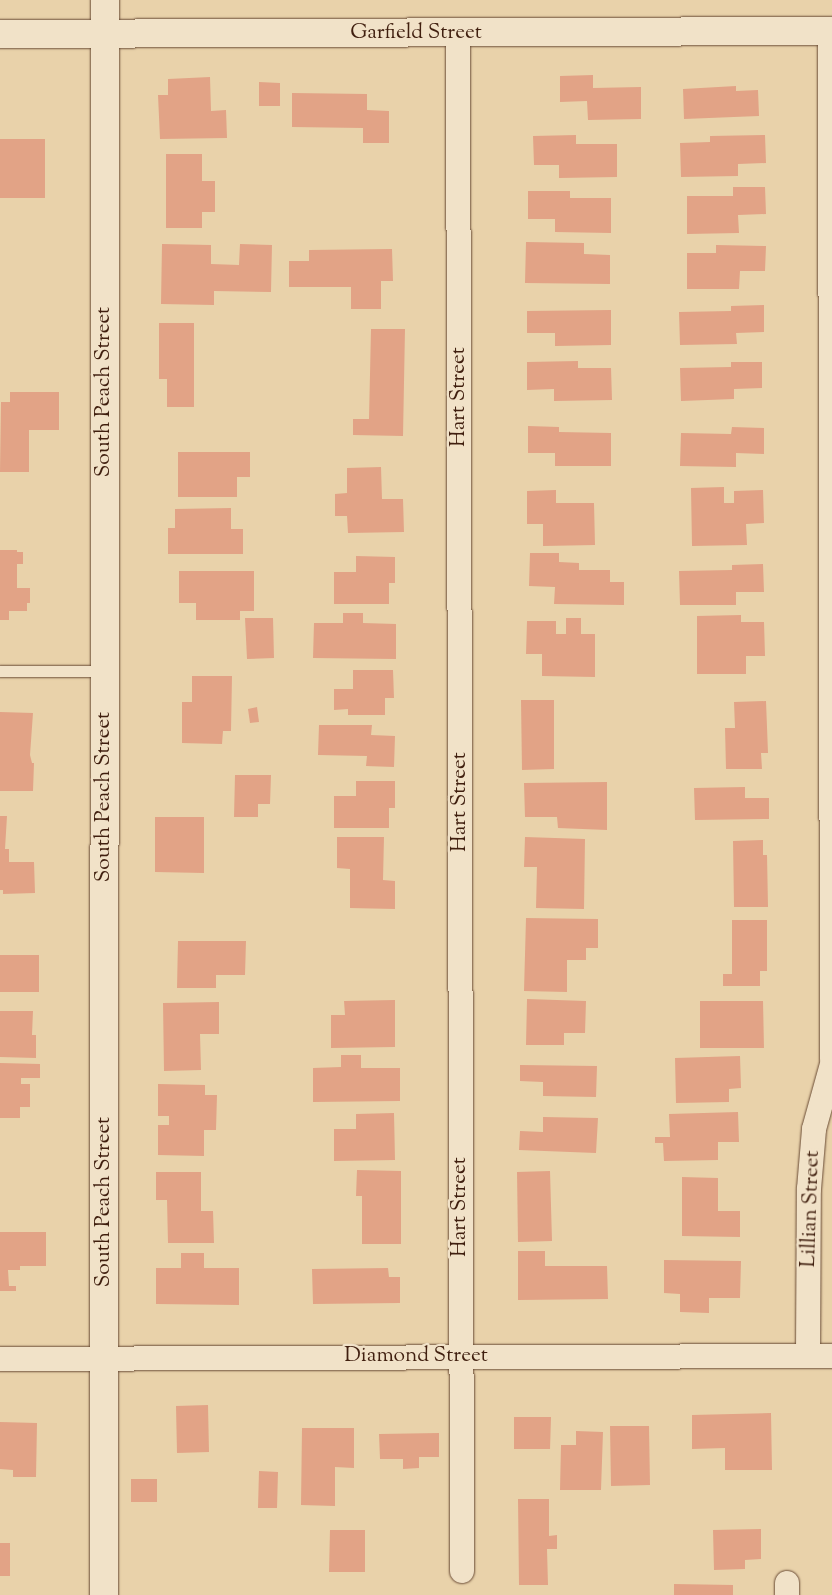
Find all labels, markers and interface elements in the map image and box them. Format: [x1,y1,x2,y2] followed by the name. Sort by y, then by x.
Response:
[350,20,482,46] street label: Garfield Street
[91,307,117,477] street label: South Peach Street
[446,347,472,447] street label: Hart Street
[91,712,117,882] street label: South Peach Street
[447,752,473,852] street label: Hart Street
[91,1117,117,1287] street label: South Peach Street
[796,1150,826,1268] street label: Lillian Street
[447,1157,473,1257] street label: Hart Street
[344,1343,488,1369] street label: Diamond Street

